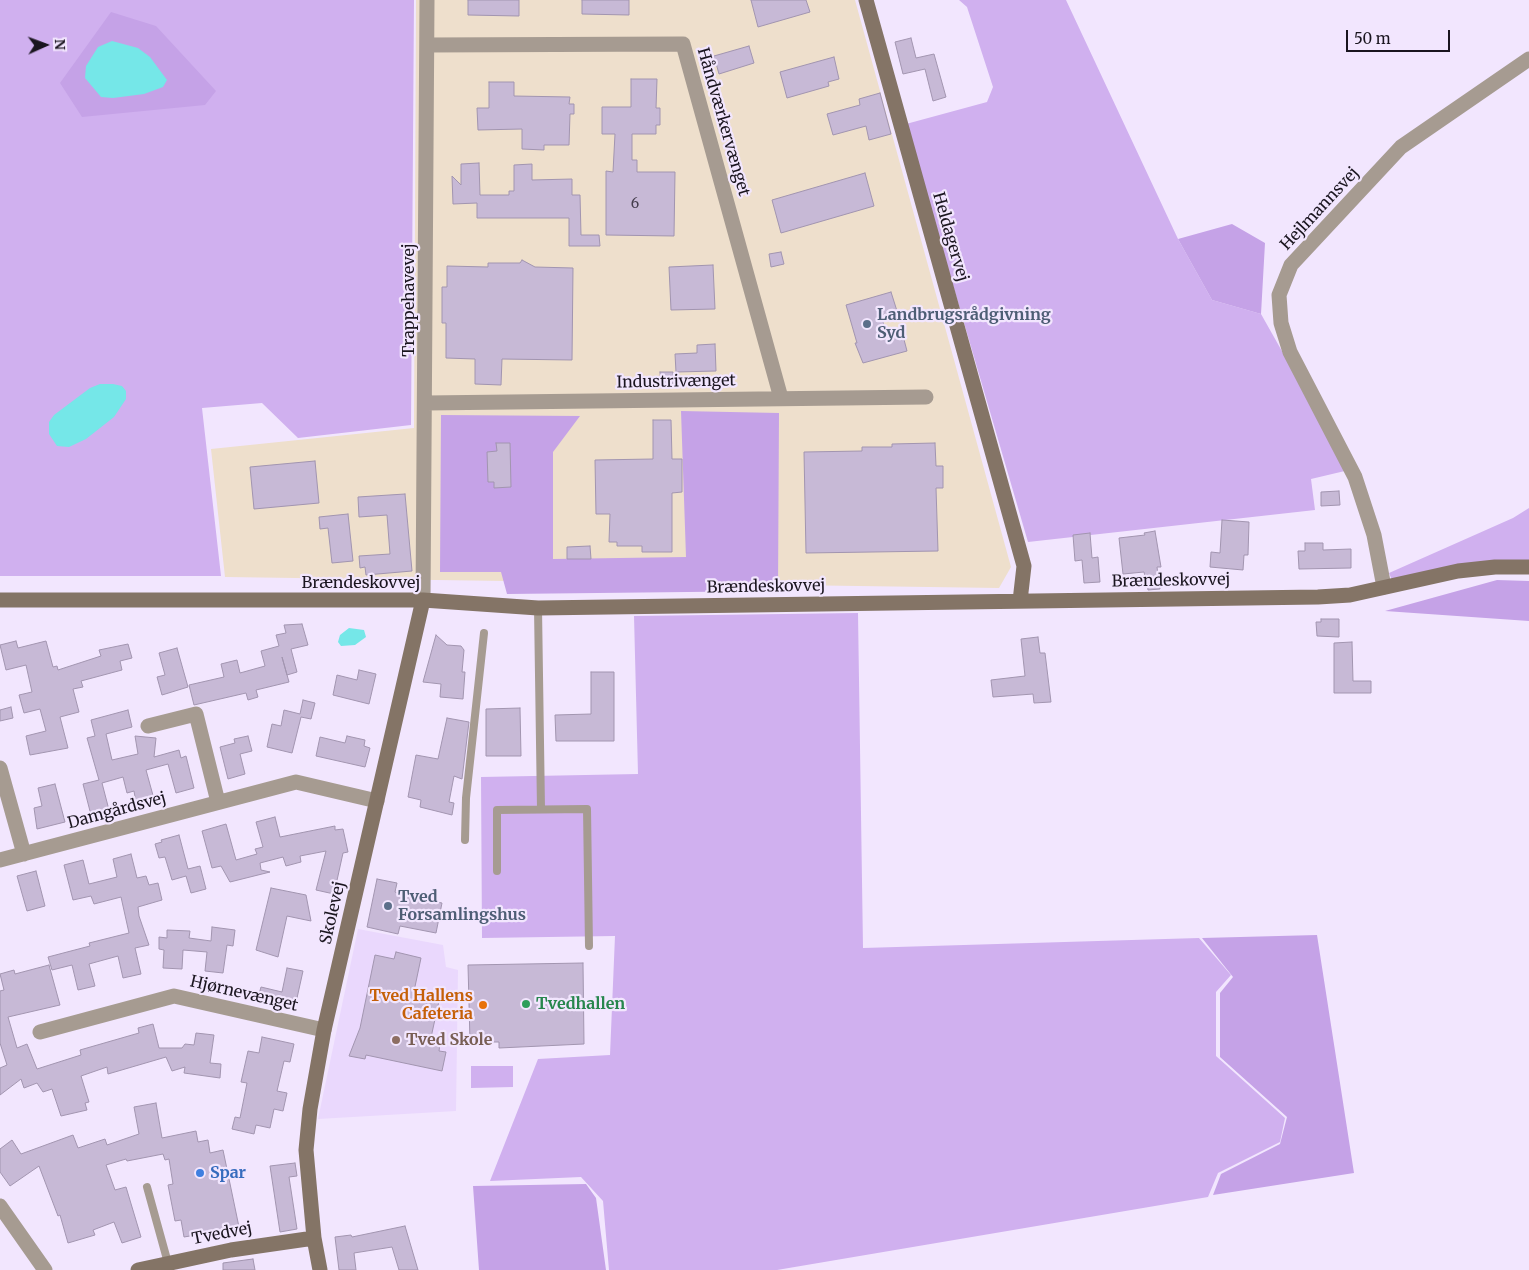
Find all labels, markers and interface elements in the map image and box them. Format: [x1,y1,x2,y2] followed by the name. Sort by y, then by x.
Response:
[20,20,70,70] north arrow
[1349,20,1453,52] scale bar
[1354,29,1391,48] text: 50 m
[51,39,69,50] text: N
[693,46,753,198] street label: Håndværkervænget
[1277,164,1363,254] street label: Hejlmannsvej
[928,190,972,284] street label: Heldagervej
[631,196,639,212] house number: 6
[399,243,419,357] street label: Trappehavevej
[877,305,1051,343] place label: Landbrugsrådgivning Syd
[861,318,873,330] marker: Landbrugsrådgivning Syd
[616,371,736,393] street label: Industrivænget
[1111,570,1231,592] street label: Brændeskovvej
[302,573,420,593] street label: Brændeskovvej
[706,576,826,598] street label: Brændeskovvej
[66,789,168,833] street label: Damgårdsvej
[316,880,350,946] street label: Skolevej
[398,887,526,925] place label: Tved Forsamlingshus
[382,900,394,912] marker: Tved Forsamlingshus
[188,972,300,1016] street label: Hjørnevænget
[369,986,473,1024] place label: Tved Hallens Cafeteria
[536,994,625,1014] place label: Tvedhallen
[520,998,532,1010] marker: Tvedhallen
[477,999,489,1011] marker: Tved Hallens Cafeteria
[406,1030,492,1050] place label: Tved Skole
[390,1034,402,1046] marker: Tved Skole
[210,1163,246,1183] place label: Spar
[194,1167,206,1179] marker: Spar
[190,1219,254,1249] street label: Tvedvej

